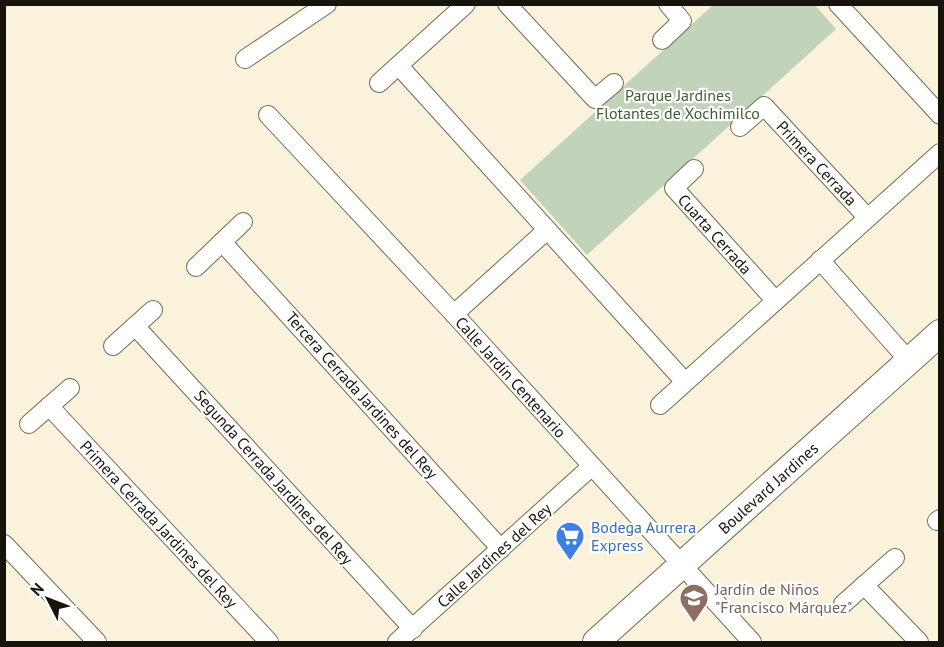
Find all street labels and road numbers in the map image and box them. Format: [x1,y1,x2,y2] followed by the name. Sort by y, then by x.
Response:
[773,116,861,210] street label: Primera Cerrada
[674,190,756,278] street label: Cuarta Cerrada
[282,307,443,483] street label: Tercera Cerrada Jardines del Rey
[451,312,571,442] street label: Calle Jardín Centenario
[190,386,358,569] street label: Segunda Cerrada Jardines del Rey
[76,436,242,612] street label: Primera Cerrada Jardines del Rey
[714,438,822,538] street label: Boulevard Jardines
[433,498,556,612] street label: Calle Jardines del Rey

